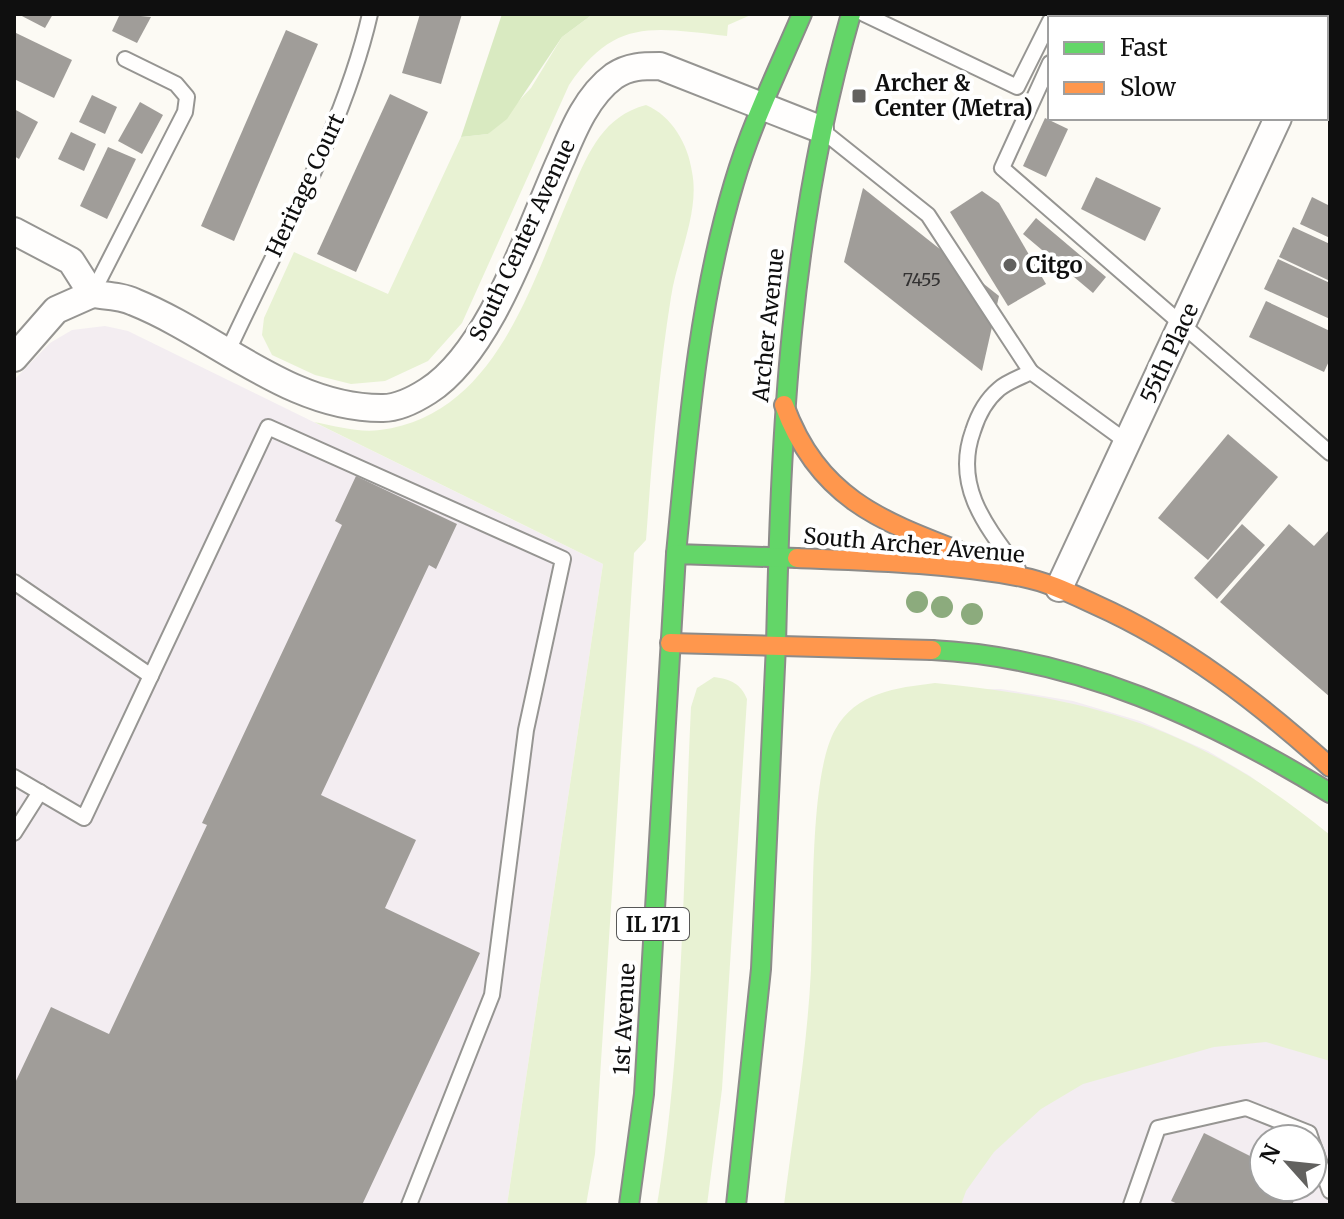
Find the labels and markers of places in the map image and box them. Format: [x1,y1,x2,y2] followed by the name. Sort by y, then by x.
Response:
[874,69,1033,122] place label: Archer & Center (Metra)
[850,87,868,105] marker: Archer & Center (Metra)
[1026,251,1083,279] place label: Citgo
[1001,256,1019,274] marker: Citgo

